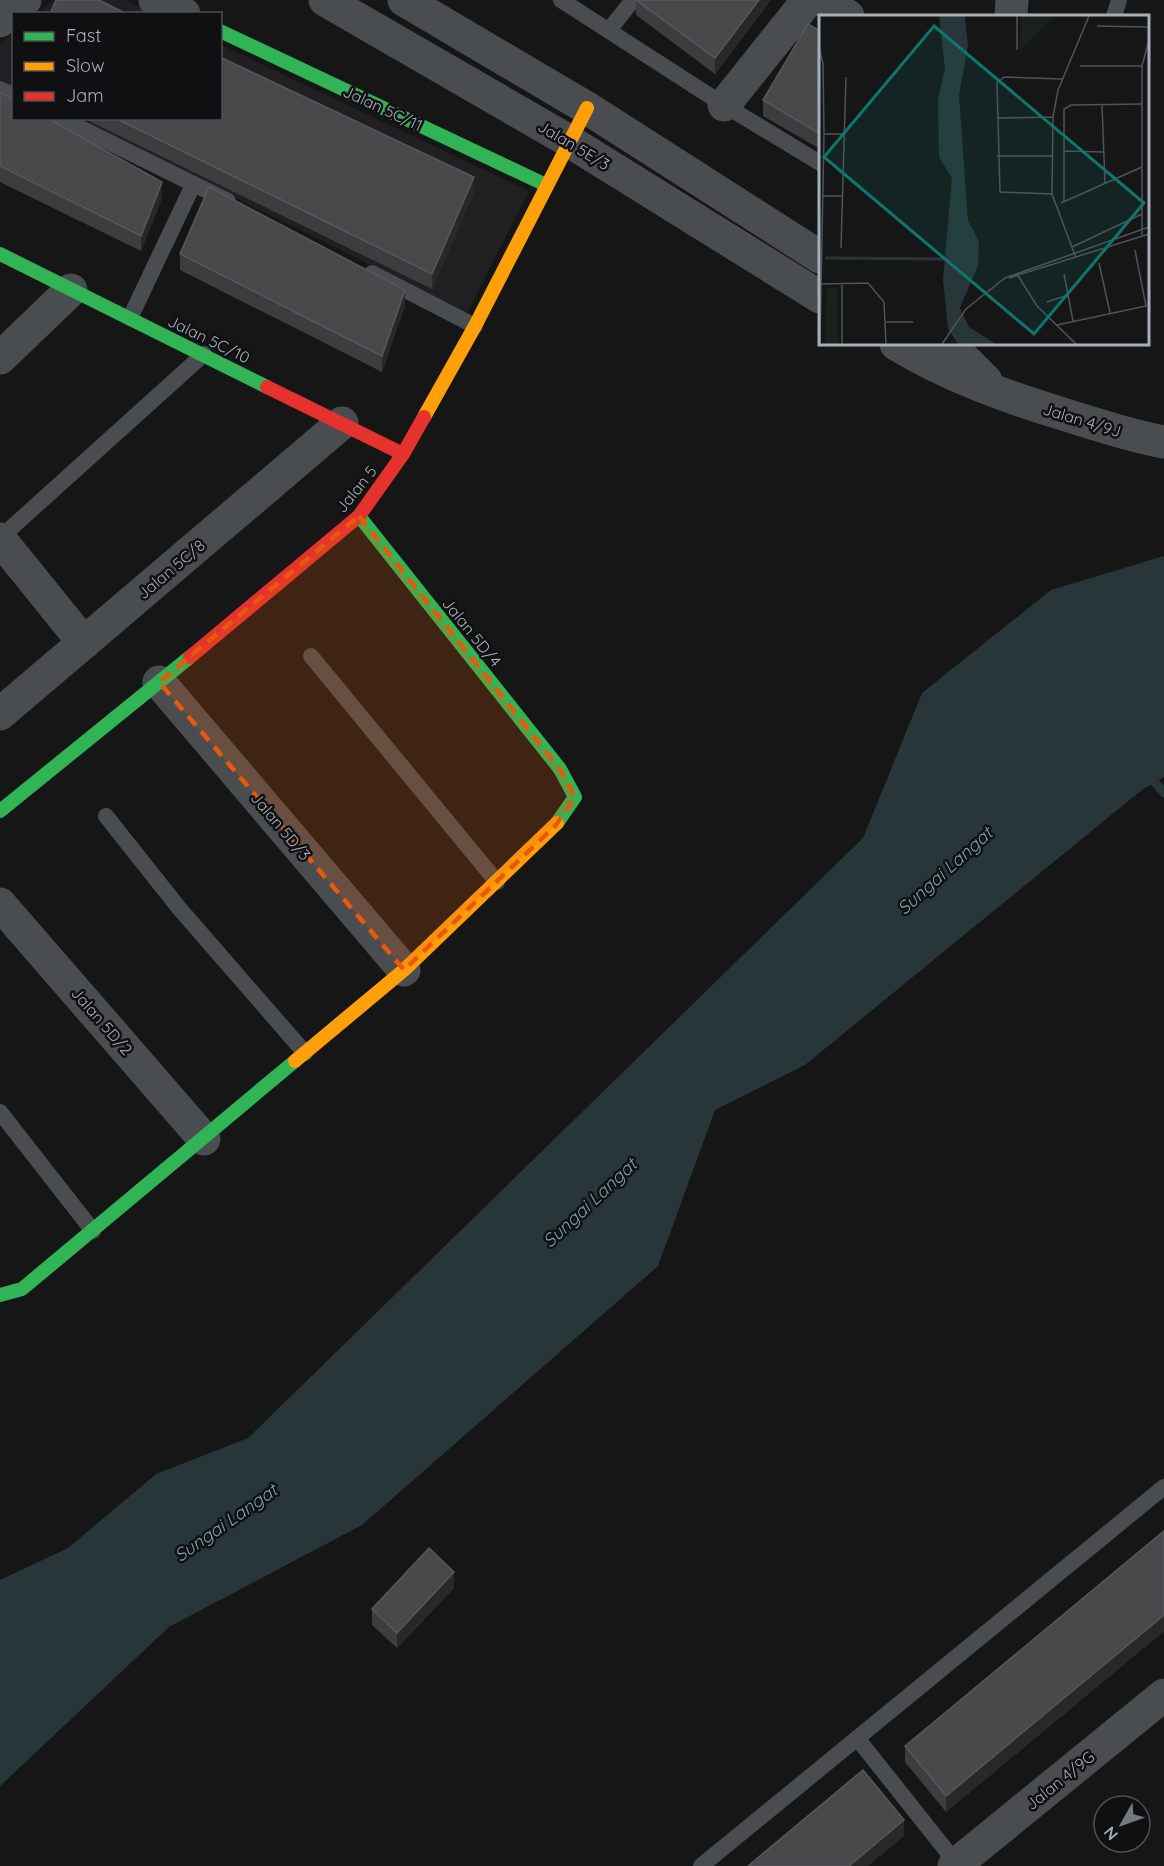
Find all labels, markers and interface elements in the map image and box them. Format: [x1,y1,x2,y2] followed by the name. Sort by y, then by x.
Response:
[12,12,222,120] legend
[819,15,1149,345] inset map
[66,24,101,47] text: Fast
[66,54,104,77] text: Slow
[340,81,426,135] street label: Jalan 5C/11
[66,84,104,107] text: Jam
[534,116,614,174] street label: Jalan 5E/3
[165,311,253,367] street label: Jalan 5C/10
[1040,399,1124,441] street label: Jalan 4/9J
[331,462,381,516] street label: Jalan 5
[133,535,209,603] street label: Jalan 5C/8
[438,594,506,670] street label: Jalan 5D/4
[247,788,315,864] street label: Jalan 5D/3
[892,820,999,920] water label: Sungai Langat
[67,983,137,1059] street label: Jalan 5D/2
[538,1152,643,1252] water label: Sungai Langat
[170,1477,283,1567] water label: Sungai Langat
[1022,1746,1098,1814] street label: Jalan 4/9G
[1092,1794,1152,1854] north arrow
[1099,1823,1122,1845] text: N

